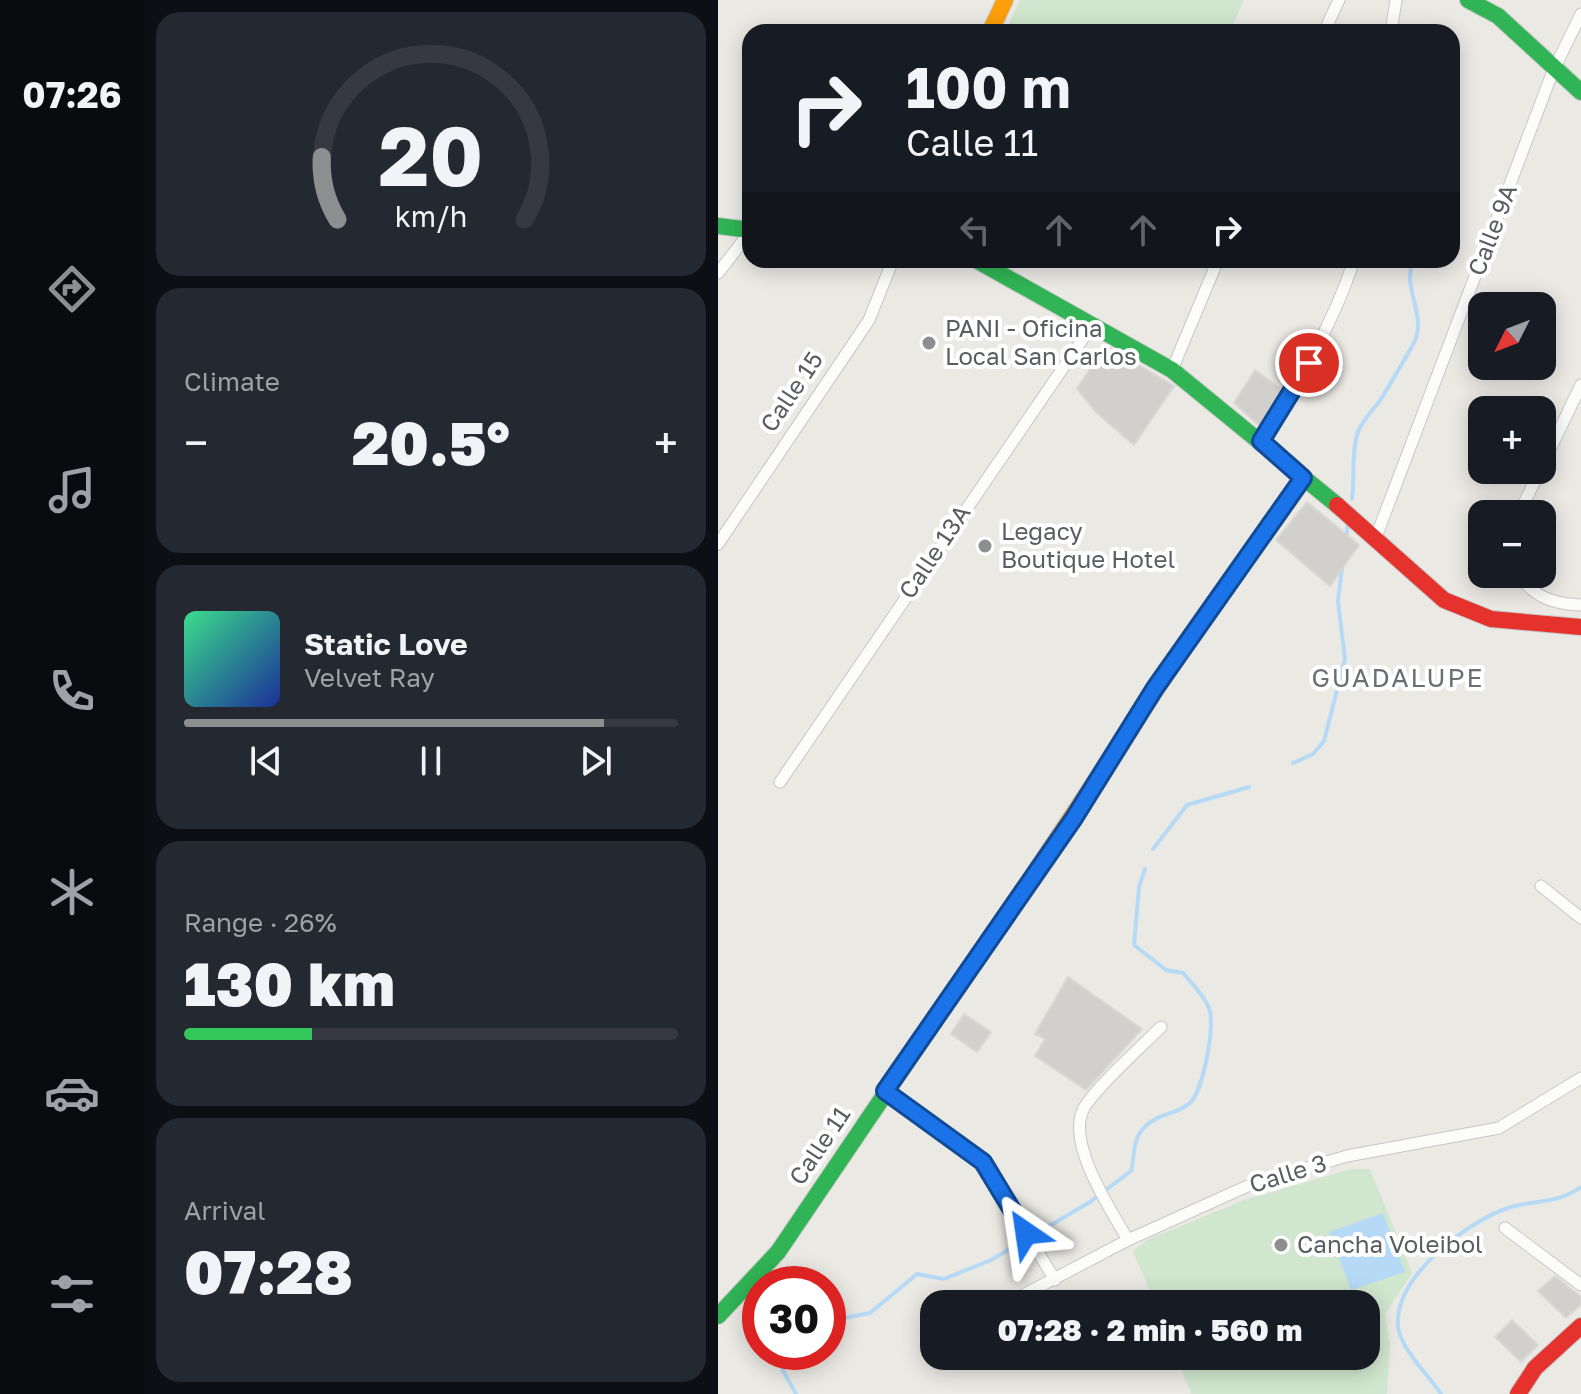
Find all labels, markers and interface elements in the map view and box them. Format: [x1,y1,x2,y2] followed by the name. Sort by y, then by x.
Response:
[906,53,1071,120] text: 100 m
[774,56,878,160] icon: right
[22,73,122,116] text: 07:26
[379,104,483,204] text: 20
[906,121,1038,164] text: Calle 11
[1461,180,1522,279] street label: Calle 9A
[395,199,467,233] text: km/h
[953,208,997,252] icon: left
[1037,208,1081,252] icon: ahead
[1121,208,1165,252] icon: ahead
[1205,208,1249,252] icon: right
[44,261,100,317] icon: directions
[1468,292,1556,380] north arrow
[1468,292,1556,588] map controls
[945,313,1137,370] place label: PANI - Oficina Local San Carlos
[1275,329,1343,397] pin
[920,334,938,352] marker: PANI - Oficina Local San Carlos
[1287,341,1331,385] icon: arrive
[753,346,828,437] street label: Calle 15
[184,366,280,397] text: Climate
[1468,396,1556,484] button: +
[352,406,510,478] text: 20.5°
[184,416,208,469] text: −
[654,416,678,469] text: +
[44,462,100,518] icon: music
[892,499,976,603] street label: Calle 13A
[1468,500,1556,588] button: −
[1001,516,1175,573] place label: Legacy Boutique Hotel
[976,537,994,555] marker: Legacy Boutique Hotel
[304,626,468,662] text: Static Love
[304,662,435,693] text: Velvet Ray
[1312,662,1484,693] district label: GUADALUPE
[44,663,100,719] icon: phone
[244,739,288,783] icon: previous
[409,739,453,783] icon: pause
[574,739,618,783] icon: next
[44,864,100,920] icon: climate
[184,907,337,938] text: Range · 26%
[184,947,395,1019] text: 130 km
[44,1065,100,1121] icon: car
[782,1100,855,1190] street label: Calle 11
[1246,1147,1330,1198] street label: Calle 3
[984,1191,1068,1275] position arrow
[184,1195,265,1226] text: Arrival
[1297,1229,1483,1258] place label: Cancha Voleibol
[184,1235,353,1307] text: 07:28
[1272,1236,1290,1254] marker: Cancha Voleibol
[44,1266,100,1322] icon: filters
[742,1266,846,1370] speed limit sign: 30
[998,1312,1302,1348] text: 07:28 · 2 min · 560 m

